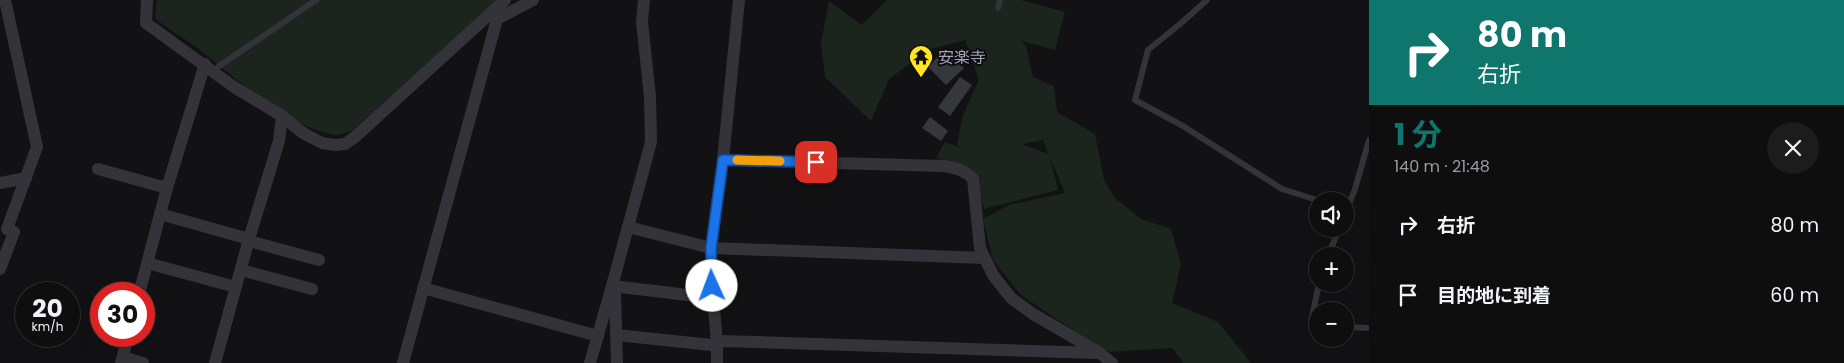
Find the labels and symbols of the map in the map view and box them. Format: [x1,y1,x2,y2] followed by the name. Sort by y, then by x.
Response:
[908,44,934,78] temple icon: 安楽寺
[938,46,986,69] place label: 安楽寺
[795,141,837,183] pin
[685,259,737,311] position arrow
[90,282,155,347] speed limit sign: 30

